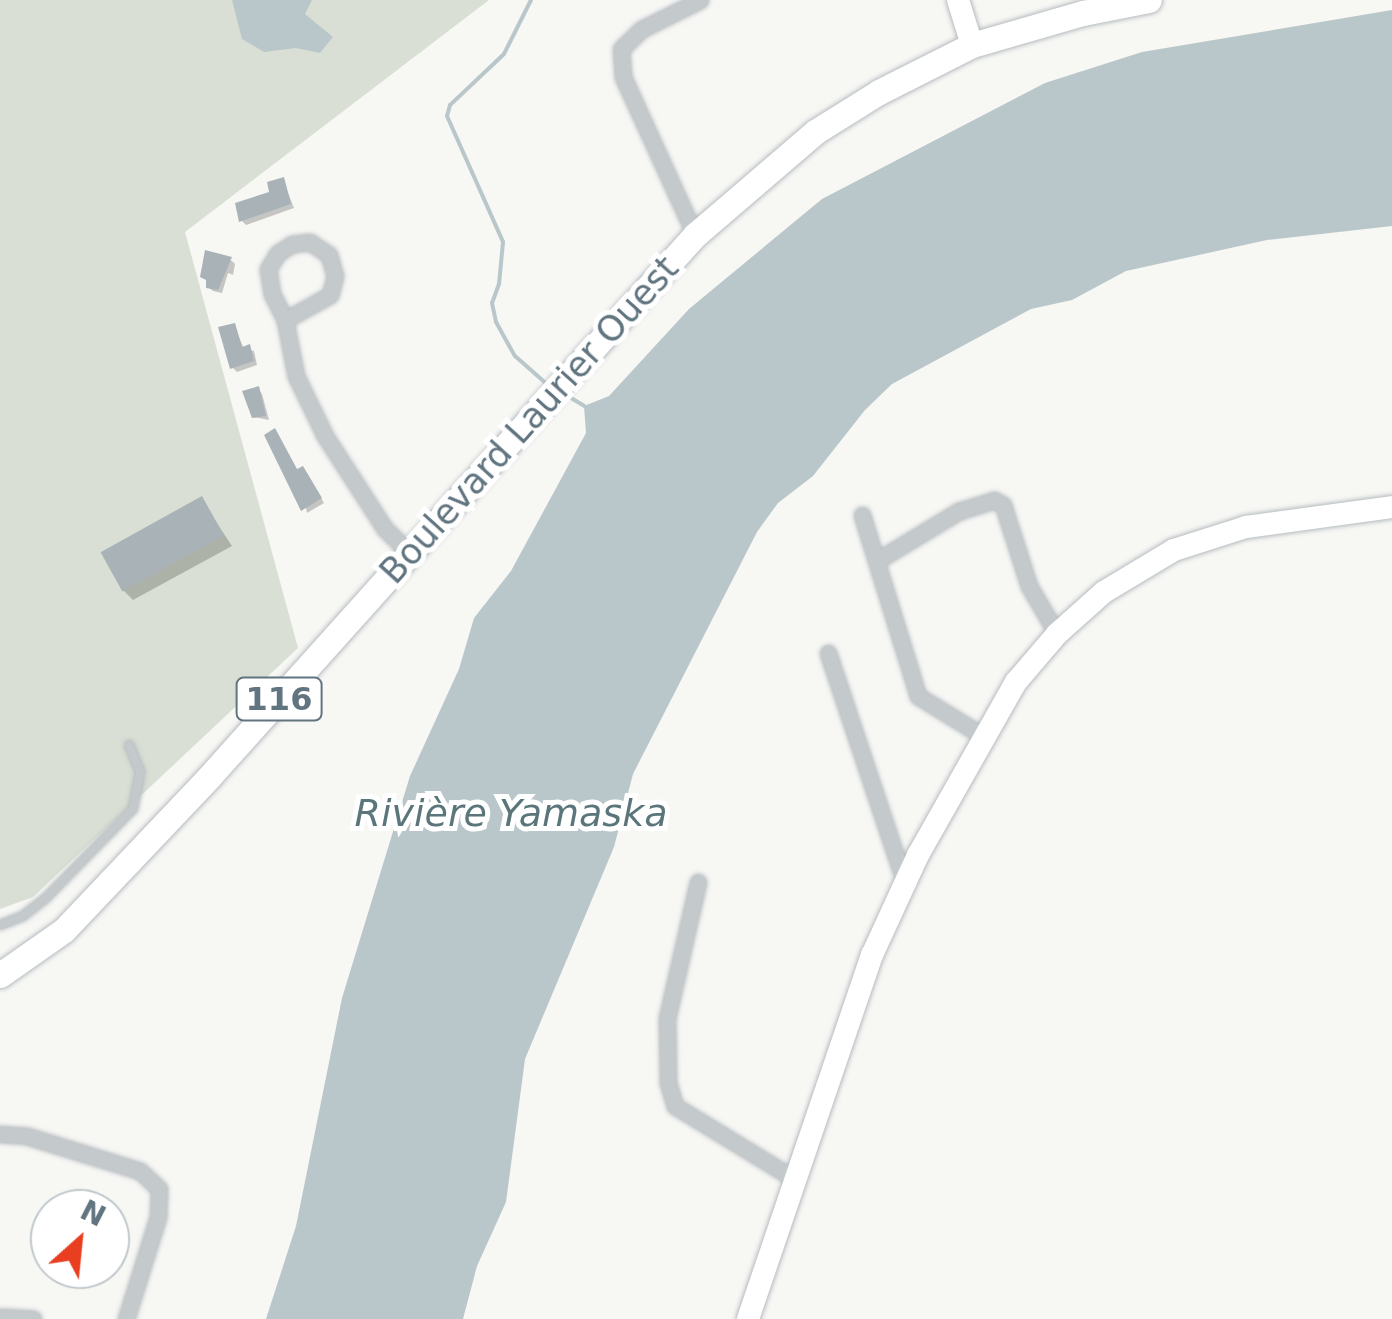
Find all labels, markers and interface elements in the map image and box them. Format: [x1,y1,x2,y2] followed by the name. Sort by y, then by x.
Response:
[371,248,687,592] street label: Boulevard Laurier Ouest
[234,672,324,726] road number: 116
[355,791,667,837] water label: Rivière Yamaska
[30,1189,130,1289] north arrow
[75,1194,111,1234] text: N

